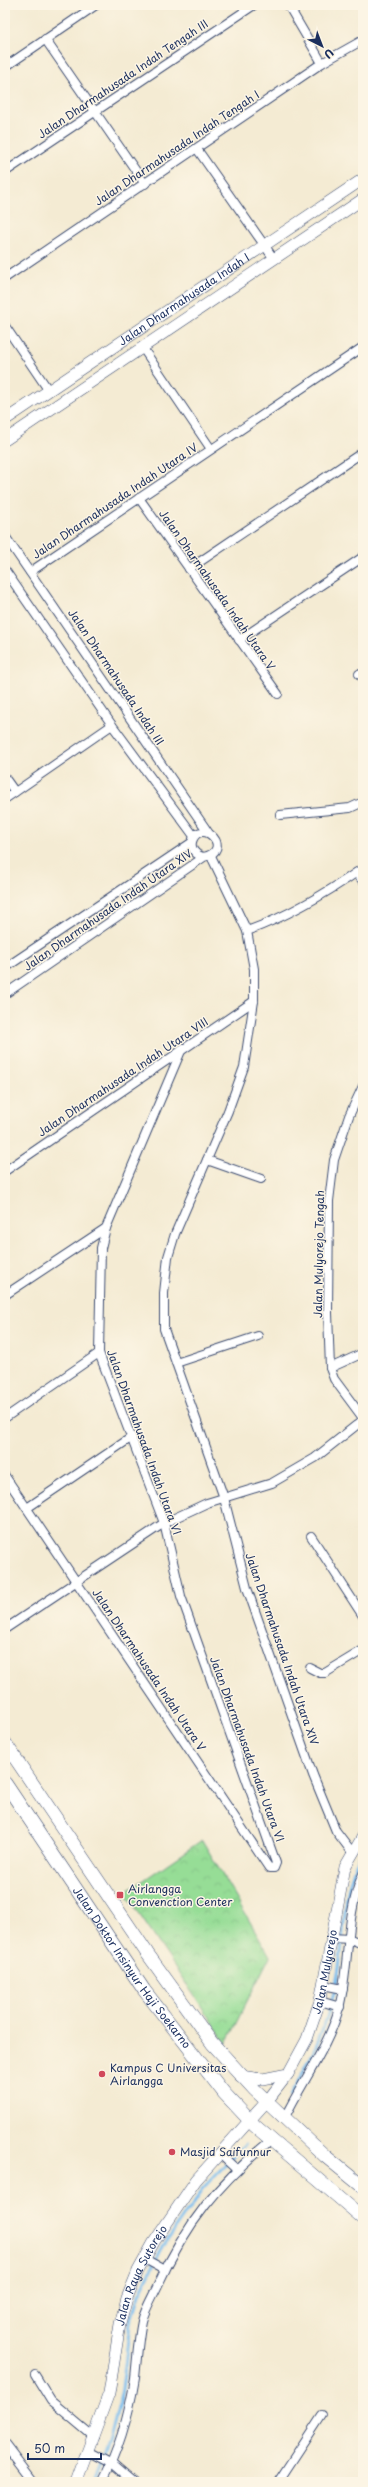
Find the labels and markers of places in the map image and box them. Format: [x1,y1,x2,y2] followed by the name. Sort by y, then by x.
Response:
[128,1880,233,1910] place label: Airlangga Convenction Center
[115,1890,125,1900] marker: Airlangga Convenction Center
[110,2059,226,2089] place label: Kampus C Universitas Airlangga
[97,2069,107,2079] marker: Kampus C Universitas Airlangga
[180,2143,272,2160] place label: Masjid Saifunnur
[167,2147,177,2157] marker: Masjid Saifunnur

